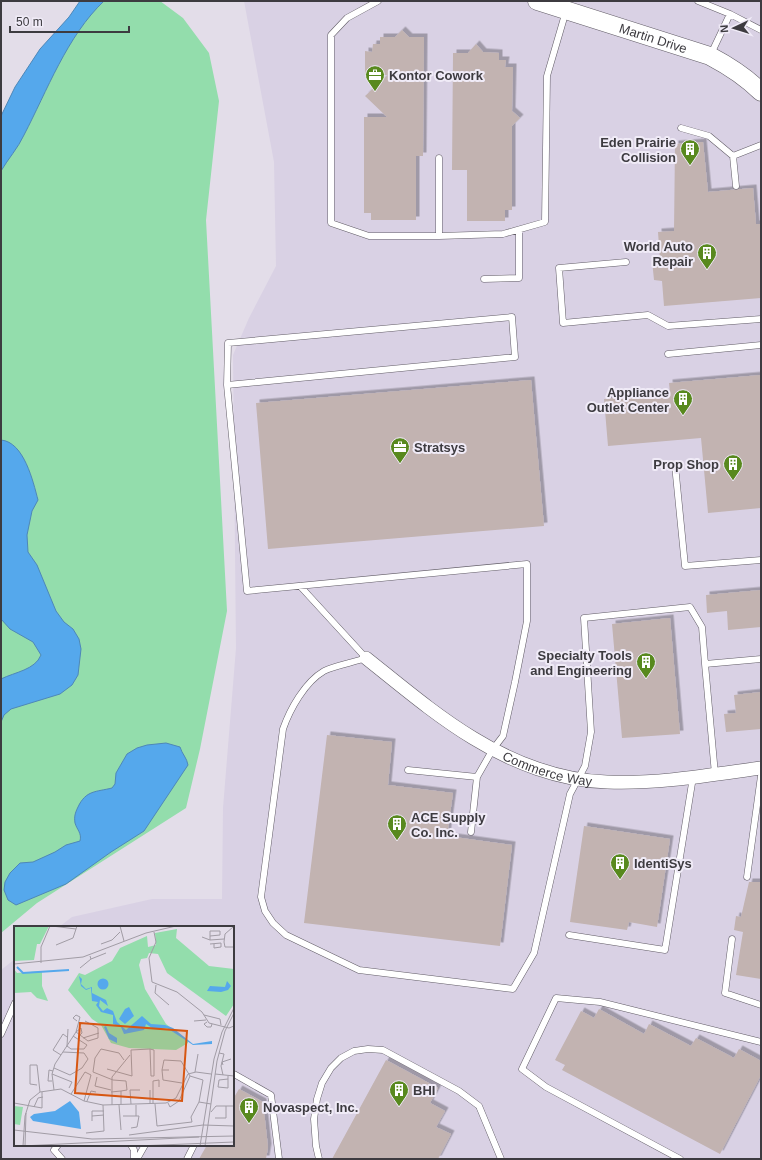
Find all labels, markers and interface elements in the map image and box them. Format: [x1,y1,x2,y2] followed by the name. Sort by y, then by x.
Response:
[10,8,129,34] scale bar
[714,8,754,48] north arrow
[16,15,43,29] text: 50 m
[618,20,689,56] street label: Martin Drive
[718,24,730,33] text: N
[364,64,386,92] office icon: Kontor Cowork
[389,68,484,83] place label: Kontor Cowork
[600,135,676,165] place label: Eden Prairie Collision
[679,138,701,166] building icon: Eden Prairie Collision
[624,239,693,269] place label: World Auto Repair
[696,242,718,270] building icon: World Auto Repair
[587,385,669,415] place label: Appliance Outlet Center
[672,388,694,416] building icon: Appliance Outlet Center
[389,436,411,464] office icon: Stratsys
[414,440,465,455] place label: Stratsys
[722,453,744,481] building icon: Prop Shop
[653,457,719,472] place label: Prop Shop
[530,648,632,678] place label: Specialty Tools and Engineering
[635,651,657,679] building icon: Specialty Tools and Engineering
[500,748,593,789] street label: Commerce Way
[411,810,486,840] place label: ACE Supply Co. Inc.
[386,813,408,841] building icon: ACE Supply Co. Inc.
[609,852,631,880] building icon: IdentiSys
[634,856,692,871] place label: IdentiSys
[14,926,234,1146] inset map
[388,1079,410,1107] building icon: BHI
[413,1083,435,1098] place label: BHI
[238,1096,260,1124] building icon: Novaspect, Inc.
[263,1100,358,1115] place label: Novaspect, Inc.

